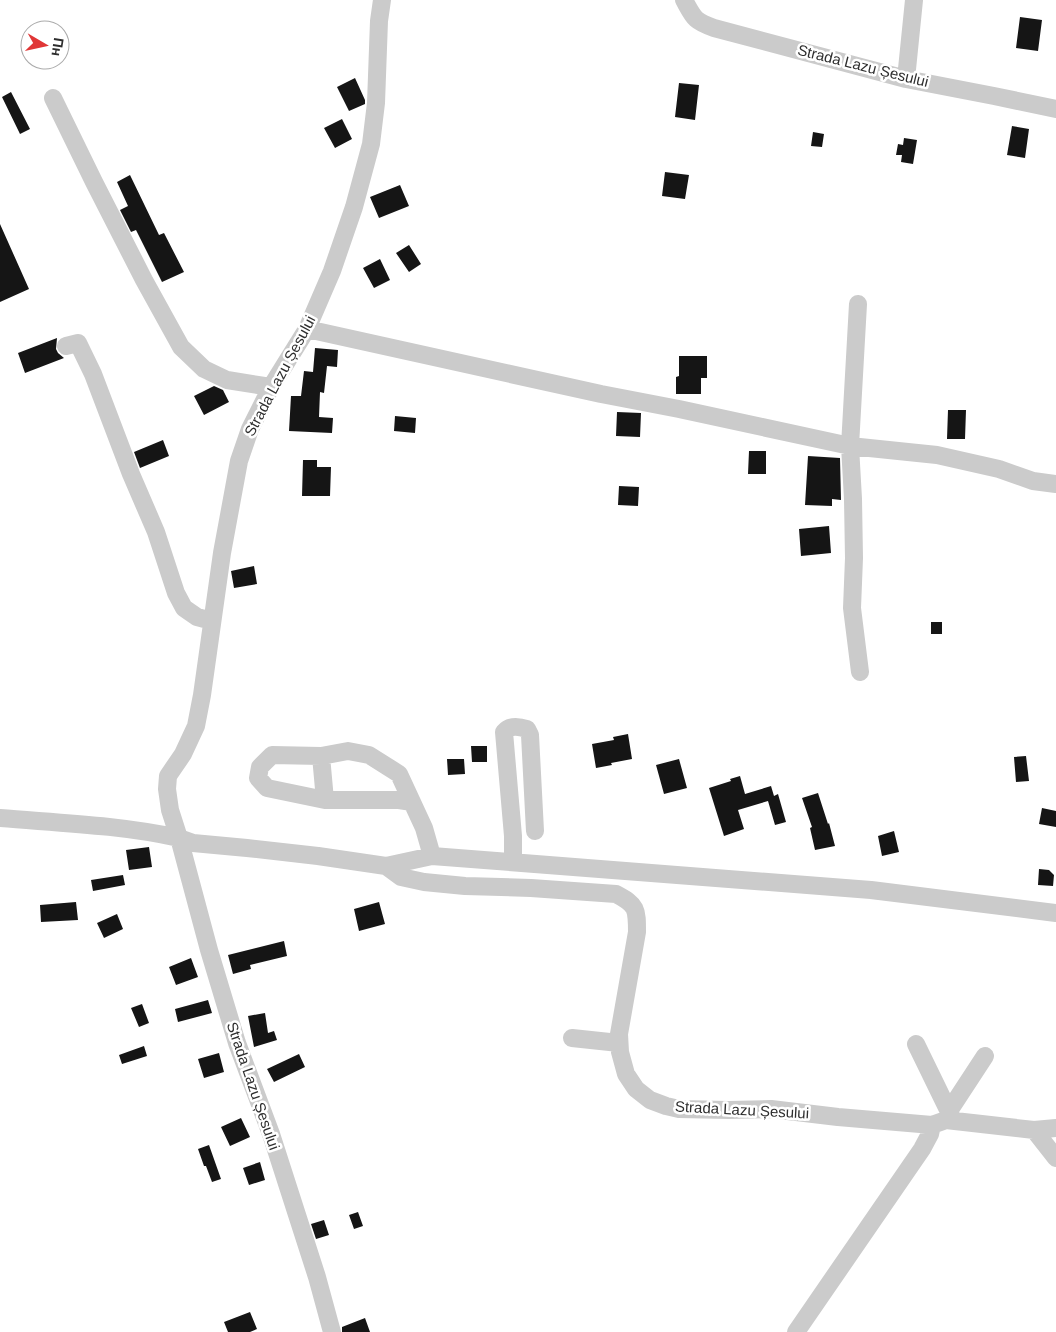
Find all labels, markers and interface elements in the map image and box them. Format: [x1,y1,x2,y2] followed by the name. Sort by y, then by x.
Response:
[20,20,70,70] north arrow
[48,37,67,57] text: Пн
[796,41,930,90] street label: Strada Lazu Șesului
[241,313,319,439] street label: Strada Lazu Șesului
[224,1020,283,1152] street label: Strada Lazu Șesului
[675,1097,810,1122] street label: Strada Lazu Șesului

